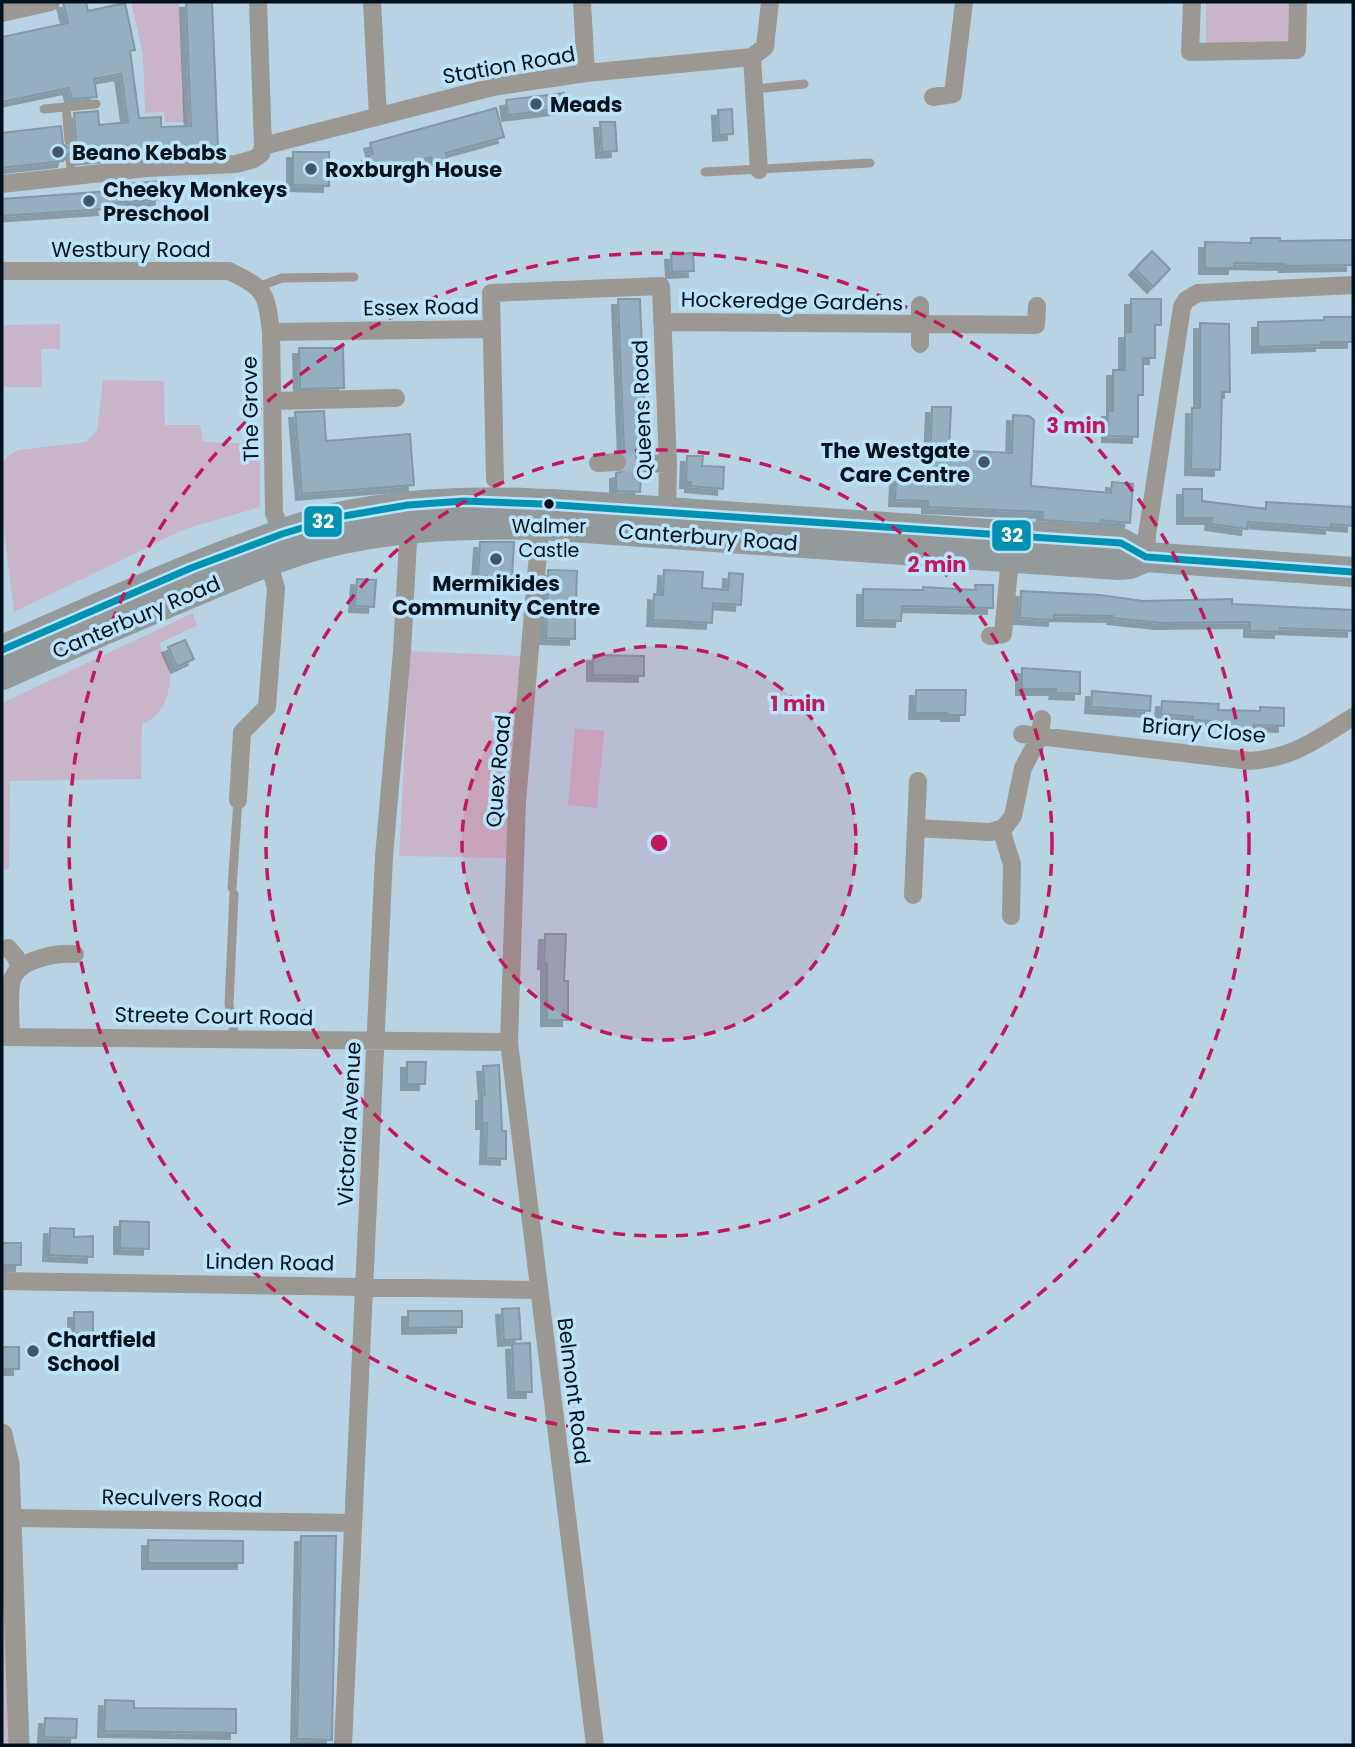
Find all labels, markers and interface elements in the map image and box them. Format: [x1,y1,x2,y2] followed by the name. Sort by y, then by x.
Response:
[440,39,578,91] street label: Station Road
[550,90,622,119] place label: Meads
[528,96,544,112] marker: Meads
[72,138,227,167] place label: Beano Kebabs
[50,144,66,160] marker: Beano Kebabs
[325,155,502,184] place label: Roxburgh House
[303,161,319,177] marker: Roxburgh House
[103,175,287,228] place label: Cheeky Monkeys Preschool
[81,193,97,209] marker: Cheeky Monkeys Preschool
[51,235,211,264] street label: Westbury Road
[681,285,903,317] street label: Hockeredge Gardens
[363,291,479,323] street label: Essex Road
[625,339,659,481] street label: Queens Road
[235,356,265,462] street label: The Grove
[1046,411,1106,440] text: 3 min
[821,436,970,489] place label: The Westgate Care Centre
[976,454,992,470] marker: The Westgate Care Centre
[542,497,556,511] marker: Walmer Castle
[303,505,343,538] line badge: 32
[312,508,334,535] text: 32
[512,513,586,564] place label: Walmer Castle
[617,516,799,558] street label: Canterbury Road
[991,519,1032,552] line badge: 32
[1001,522,1023,549] text: 32
[907,550,967,579] text: 2 min
[488,551,504,567] marker: Mermikides Community Centre
[48,569,224,665] street label: Canterbury Road
[392,569,600,622] place label: Mermikides Community Centre
[771,689,825,718] text: 1 min
[1141,710,1267,750] street label: Briary Close
[479,713,517,829] street label: Quex Road
[647,831,671,855] centre of rings
[114,1000,314,1032] street label: Streete Court Road
[330,1041,368,1207] street label: Victoria Avenue
[205,1246,335,1278] street label: Linden Road
[551,1316,597,1466] street label: Belmont Road
[47,1325,156,1378] place label: Chartfield School
[25,1343,41,1359] marker: Chartfield School
[101,1482,263,1514] street label: Reculvers Road

